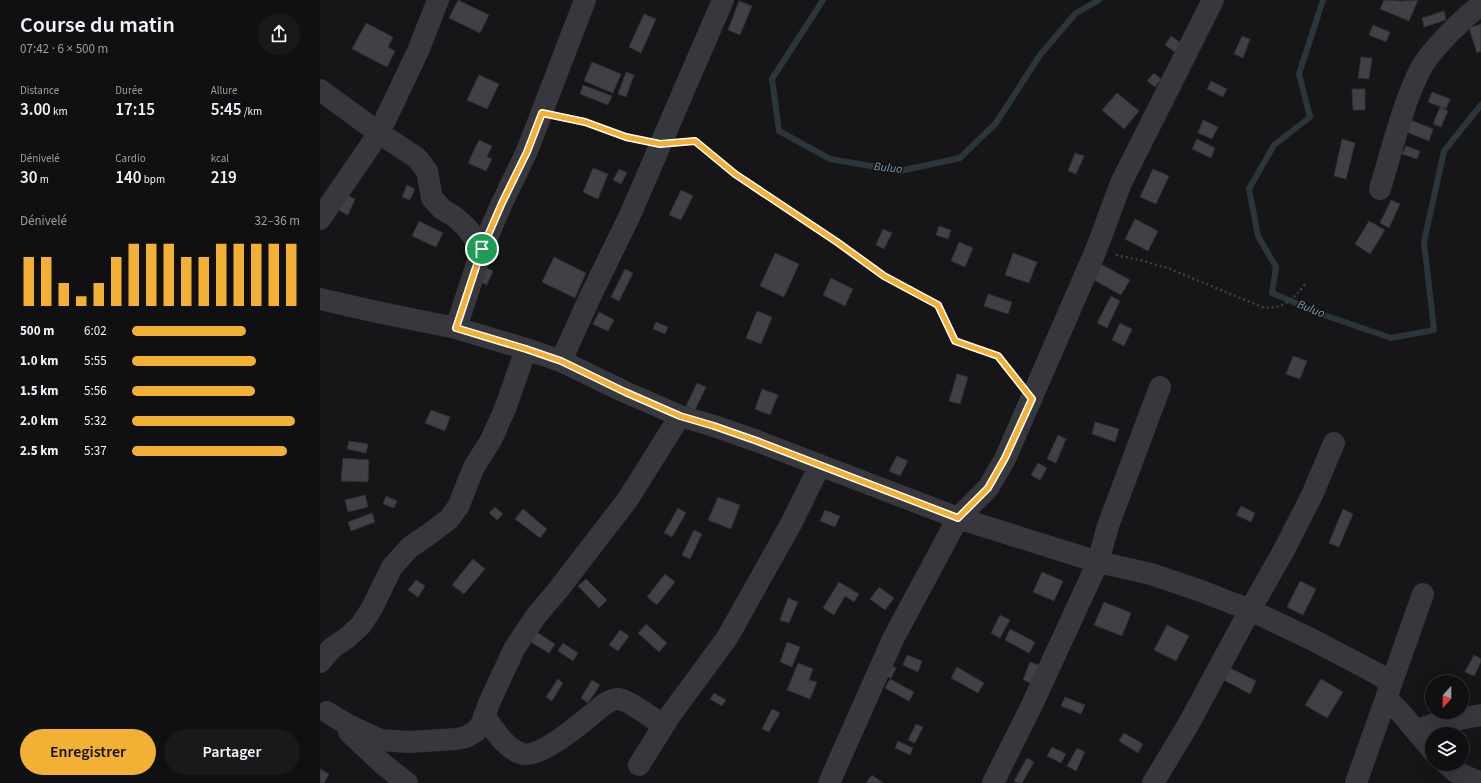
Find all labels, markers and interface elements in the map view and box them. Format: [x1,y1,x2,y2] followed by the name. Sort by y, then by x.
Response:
[20,9,175,41] text: Course du matin
[258,13,300,55] button: share
[20,40,108,58] text: 07:42 · 6 × 500 m
[20,83,59,98] text: Distance
[115,83,143,98] text: Durée
[211,83,237,98] text: Allure
[20,98,51,122] text: 3.00
[115,98,155,122] text: 17:15
[211,98,242,122] text: 5:45
[51,104,68,119] text: km
[242,104,262,119] text: /km
[20,151,60,166] text: Dénivelé
[115,151,146,166] text: Cardio
[211,151,229,166] text: kcal
[873,158,903,178] water label: Buluo
[20,166,37,190] text: 30
[115,166,142,190] text: 140
[211,166,237,190] text: 219
[37,172,49,187] text: m
[142,172,165,187] text: bpm
[20,212,67,230] text: Dénivelé
[255,212,300,230] text: 32–36 m
[465,232,499,266] pin
[471,238,493,260] icon: arrive
[1295,296,1327,322] water label: Buluo
[20,322,54,340] text: 500 m
[84,322,107,340] text: 6:02
[20,352,59,370] text: 1.0 km
[84,352,107,370] text: 5:55
[20,382,59,400] text: 1.5 km
[84,382,107,400] text: 5:56
[20,412,59,430] text: 2.0 km
[84,412,107,430] text: 5:32
[20,442,59,460] text: 2.5 km
[84,442,107,460] text: 5:37
[1425,675,1469,719] north arrow
[1425,675,1469,771] map controls
[1425,727,1469,771] button: layers
[20,729,156,775] button: Enregistrer
[164,729,300,775] button: Partager

